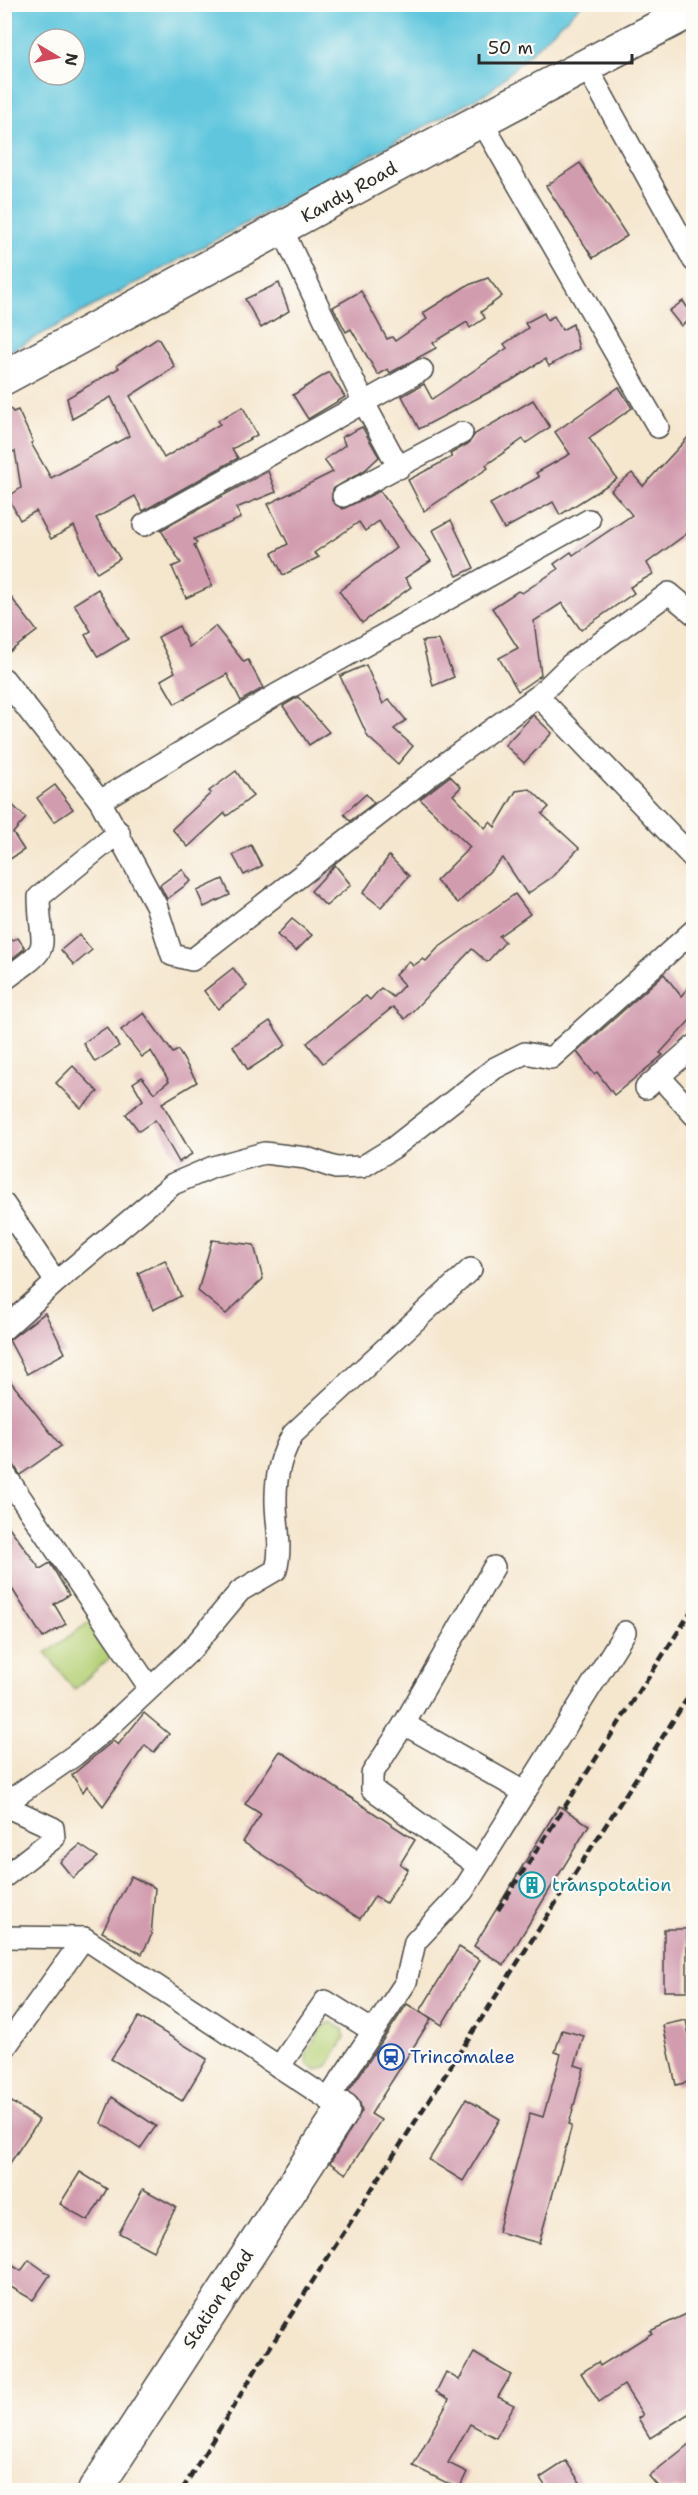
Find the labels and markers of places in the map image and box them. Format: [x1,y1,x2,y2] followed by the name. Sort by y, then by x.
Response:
[517,1870,547,1900] building icon: transpotation
[552,1873,671,1897] place label: transpotation
[376,2042,406,2072] station icon: Trincomalee
[410,2045,515,2069] place label: Trincomalee

